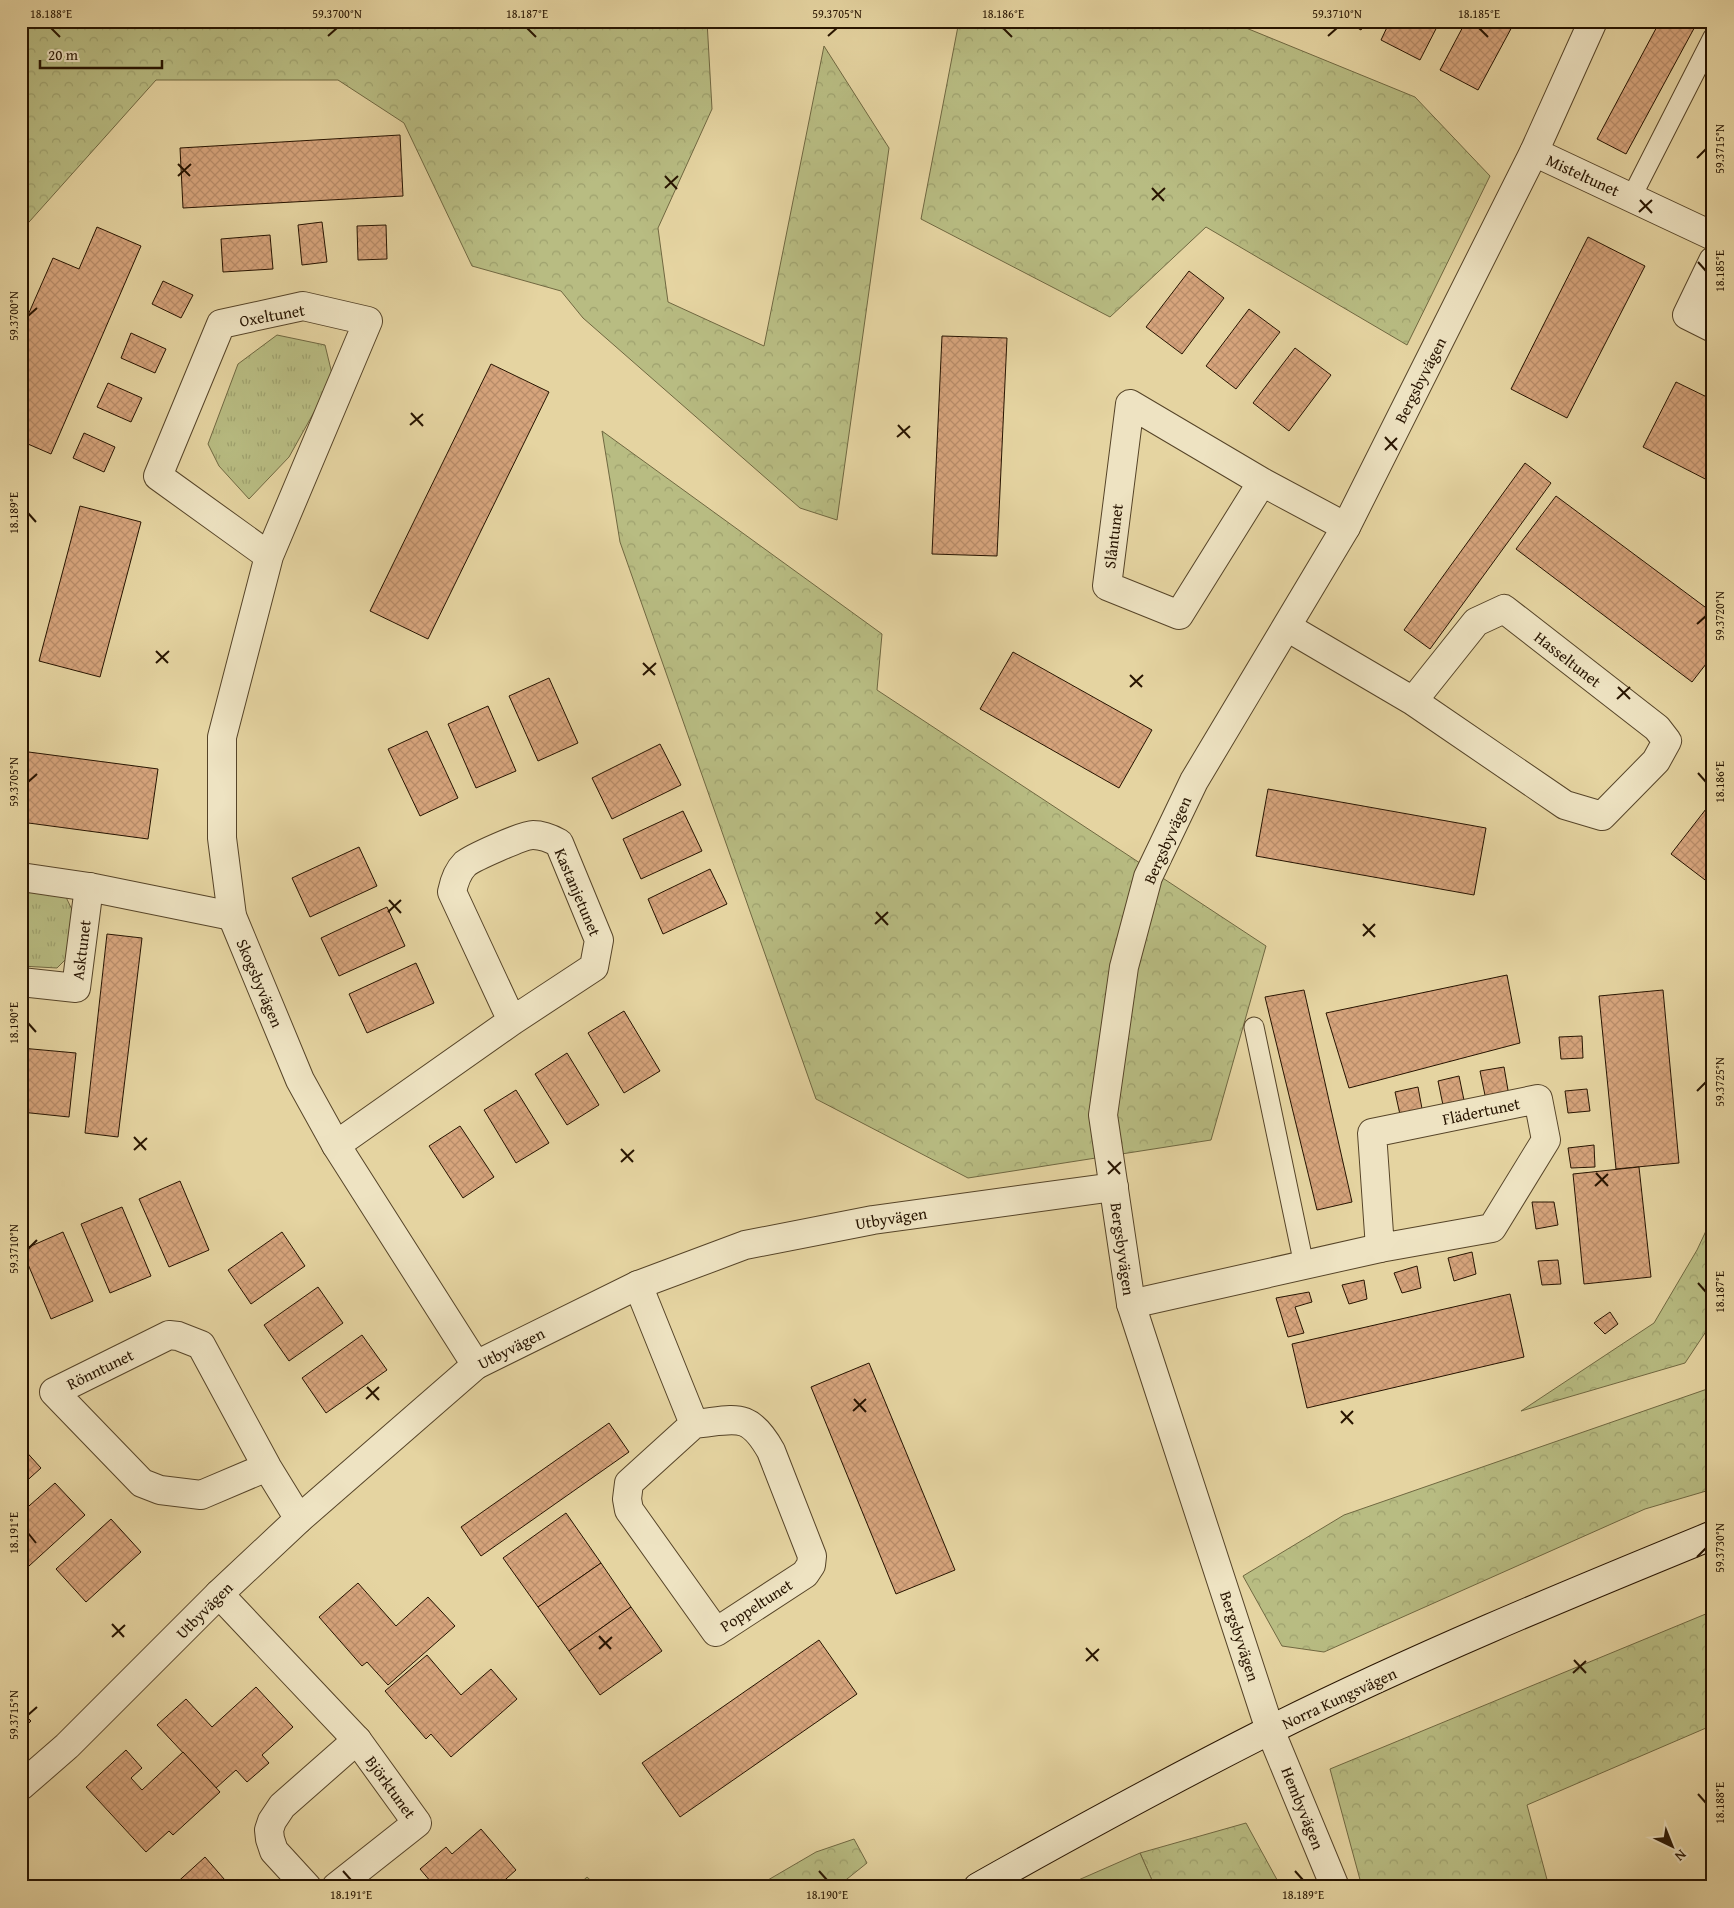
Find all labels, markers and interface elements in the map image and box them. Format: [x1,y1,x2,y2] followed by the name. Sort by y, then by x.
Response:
[30,5,72,22] text: 18.188°E
[312,5,362,22] text: 59.3700°N
[506,5,548,22] text: 18.187°E
[812,5,862,22] text: 59.3705°N
[982,5,1024,22] text: 18.186°E
[1312,5,1362,22] text: 59.3710°N
[1458,5,1500,22] text: 18.185°E
[40,38,162,70] scale bar
[48,44,79,65] text: 20 m
[1711,124,1728,174] text: 59.3715°N
[1543,148,1624,203] street label: Misteltunet
[1711,250,1728,292] text: 18.185°E
[5,291,22,341] text: 59.3700°N
[237,297,307,333] street label: Oxeltunet
[1388,333,1452,427] street label: Bergsbyvägen
[5,492,22,534] text: 18.189°E
[1097,502,1129,570] street label: Slåntunet
[1711,591,1728,641] text: 59.3720°N
[1529,625,1607,693] street label: Hasseltunet
[5,757,22,807] text: 59.3705°N
[1711,761,1728,803] text: 18.186°E
[1137,792,1197,888] street label: Bergsbyvägen
[549,844,608,940] street label: Kastanjetunet
[65,918,97,982] street label: Asktunet
[231,935,289,1031] street label: Skogsbyvägen
[5,1002,22,1044] text: 18.190°E
[1711,1057,1728,1107] text: 59.3725°N
[1440,1091,1522,1131] street label: Flädertunet
[853,1200,929,1236] street label: Utbyvägen
[1105,1201,1141,1297] street label: Bergsbyvägen
[5,1224,22,1274] text: 59.3710°N
[1711,1271,1728,1313] text: 18.187°E
[473,1321,549,1375] street label: Utbyvägen
[62,1342,138,1396] street label: Rönntunet
[5,1512,22,1554] text: 18.191°E
[1711,1523,1728,1573] text: 59.3730°N
[715,1572,797,1638] street label: Poppeltunet
[170,1576,238,1644] street label: Utbyvägen
[1214,1588,1266,1684] street label: Bergsbyvägen
[1278,1661,1400,1735] street label: Norra Kungsvägen
[5,1690,22,1740] text: 59.3715°N
[360,1751,422,1824] street label: Björktunet
[1275,1763,1331,1853] street label: Hembyvägen
[1711,1782,1728,1824] text: 18.188°E
[1646,1820,1696,1870] north arrow
[1670,1845,1691,1866] text: N
[330,1886,372,1903] text: 18.191°E
[806,1886,848,1903] text: 18.190°E
[1282,1886,1324,1903] text: 18.189°E

